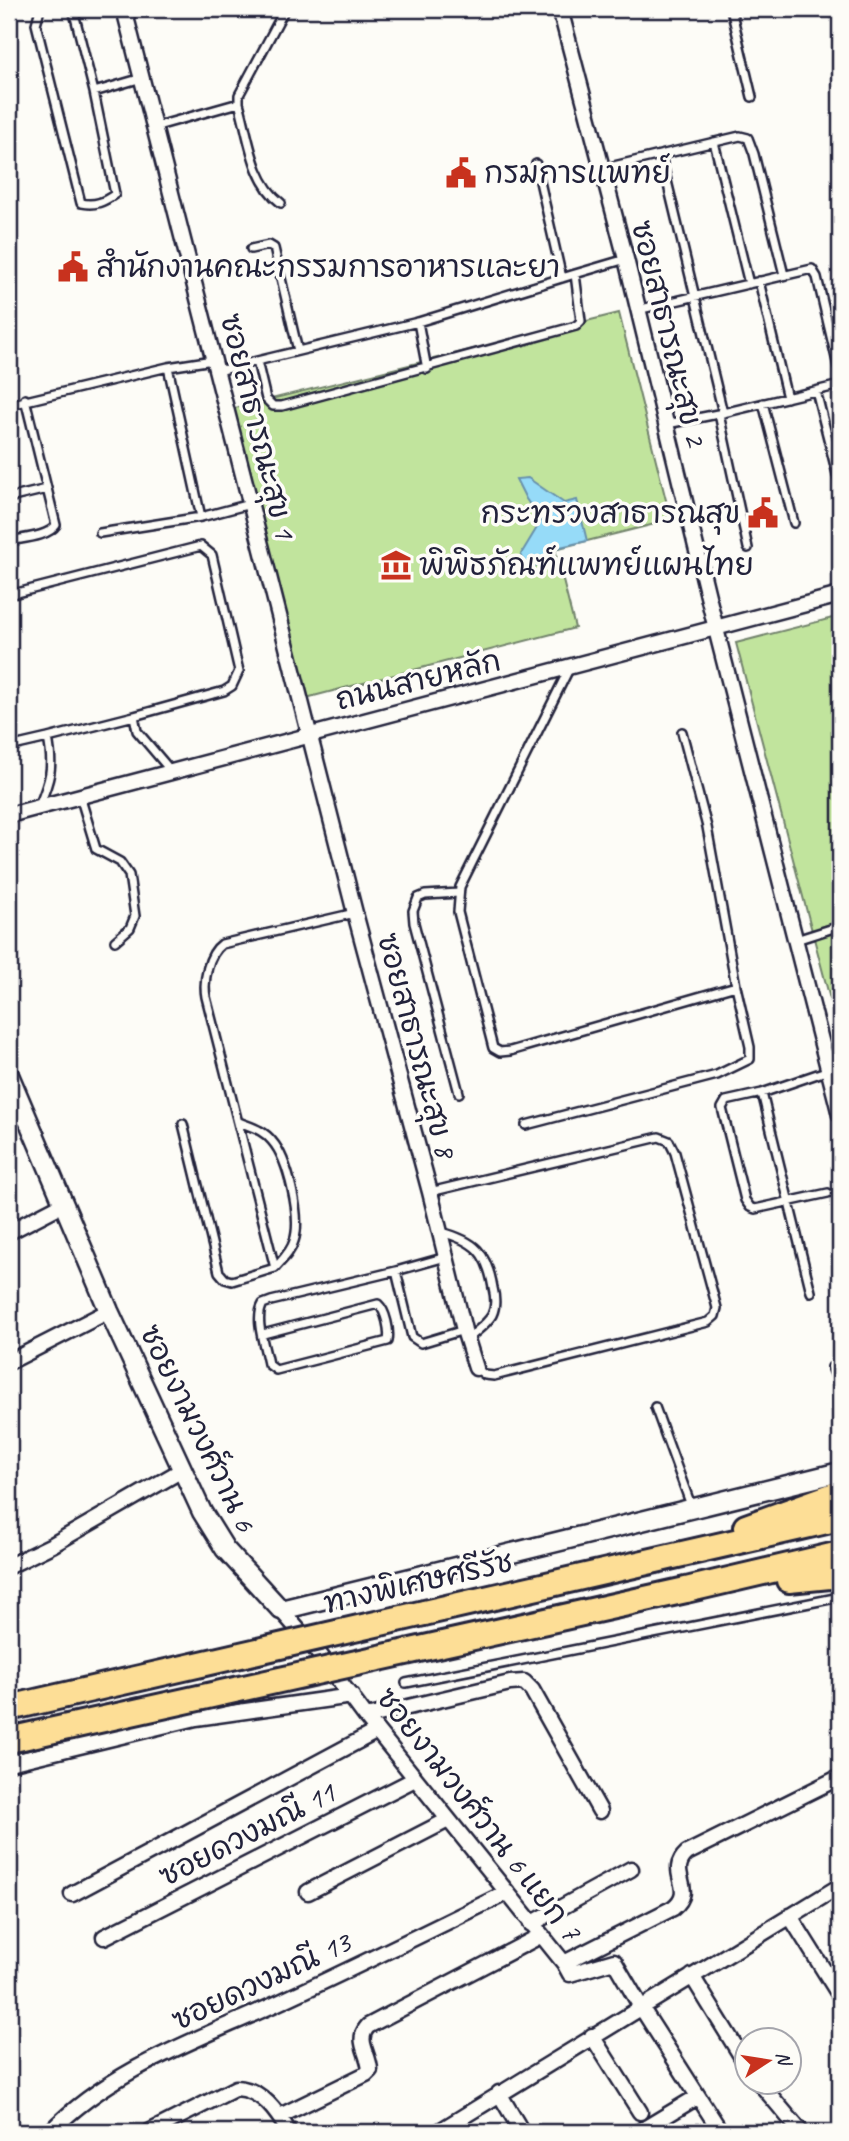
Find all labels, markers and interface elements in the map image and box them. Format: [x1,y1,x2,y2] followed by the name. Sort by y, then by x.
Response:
[484,153,671,192] place label: กรมการแพทย์
[444,156,478,190] public building icon: กรมการแพทย์
[620,217,716,453] street label: ซอยสาธารณะสุข 2
[96,248,560,286] place label: สำนักงานคณะกรรมการอาหารและยา
[56,250,90,284] public building icon: สำนักงานคณะกรรมการอาหารและยา
[209,310,305,545] street label: ซอยสาธารณะสุข 1
[481,494,740,535] place label: กระทรวงสาธารณสุข
[746,496,780,530] public building icon: กระทรวงสาธารณสุข
[419,545,754,584] place label: พิพิธภัณฑ์แพทย์แผนไทย
[379,548,413,582] museum icon: พิพิธภัณฑ์แพทย์แผนไทย
[332,641,504,719] street label: ถนนสายหลัก
[366,929,466,1164] street label: ซอยสาธารณะสุข 8
[132,1318,266,1539] street label: ซอยงามวงศ์วาน 6
[320,1542,516,1622] street label: ทางพิเศษศรีรัช
[368,1679,592,1950] street label: ซอยงามวงศ์วาน 6 แยก 7
[153,1773,343,1895] street label: ซอยดวงมณี 11
[166,1922,359,2039] street label: ซอยดวงมณี 13
[734,2025,804,2096] north arrow
[771,2049,797,2069] text: N

